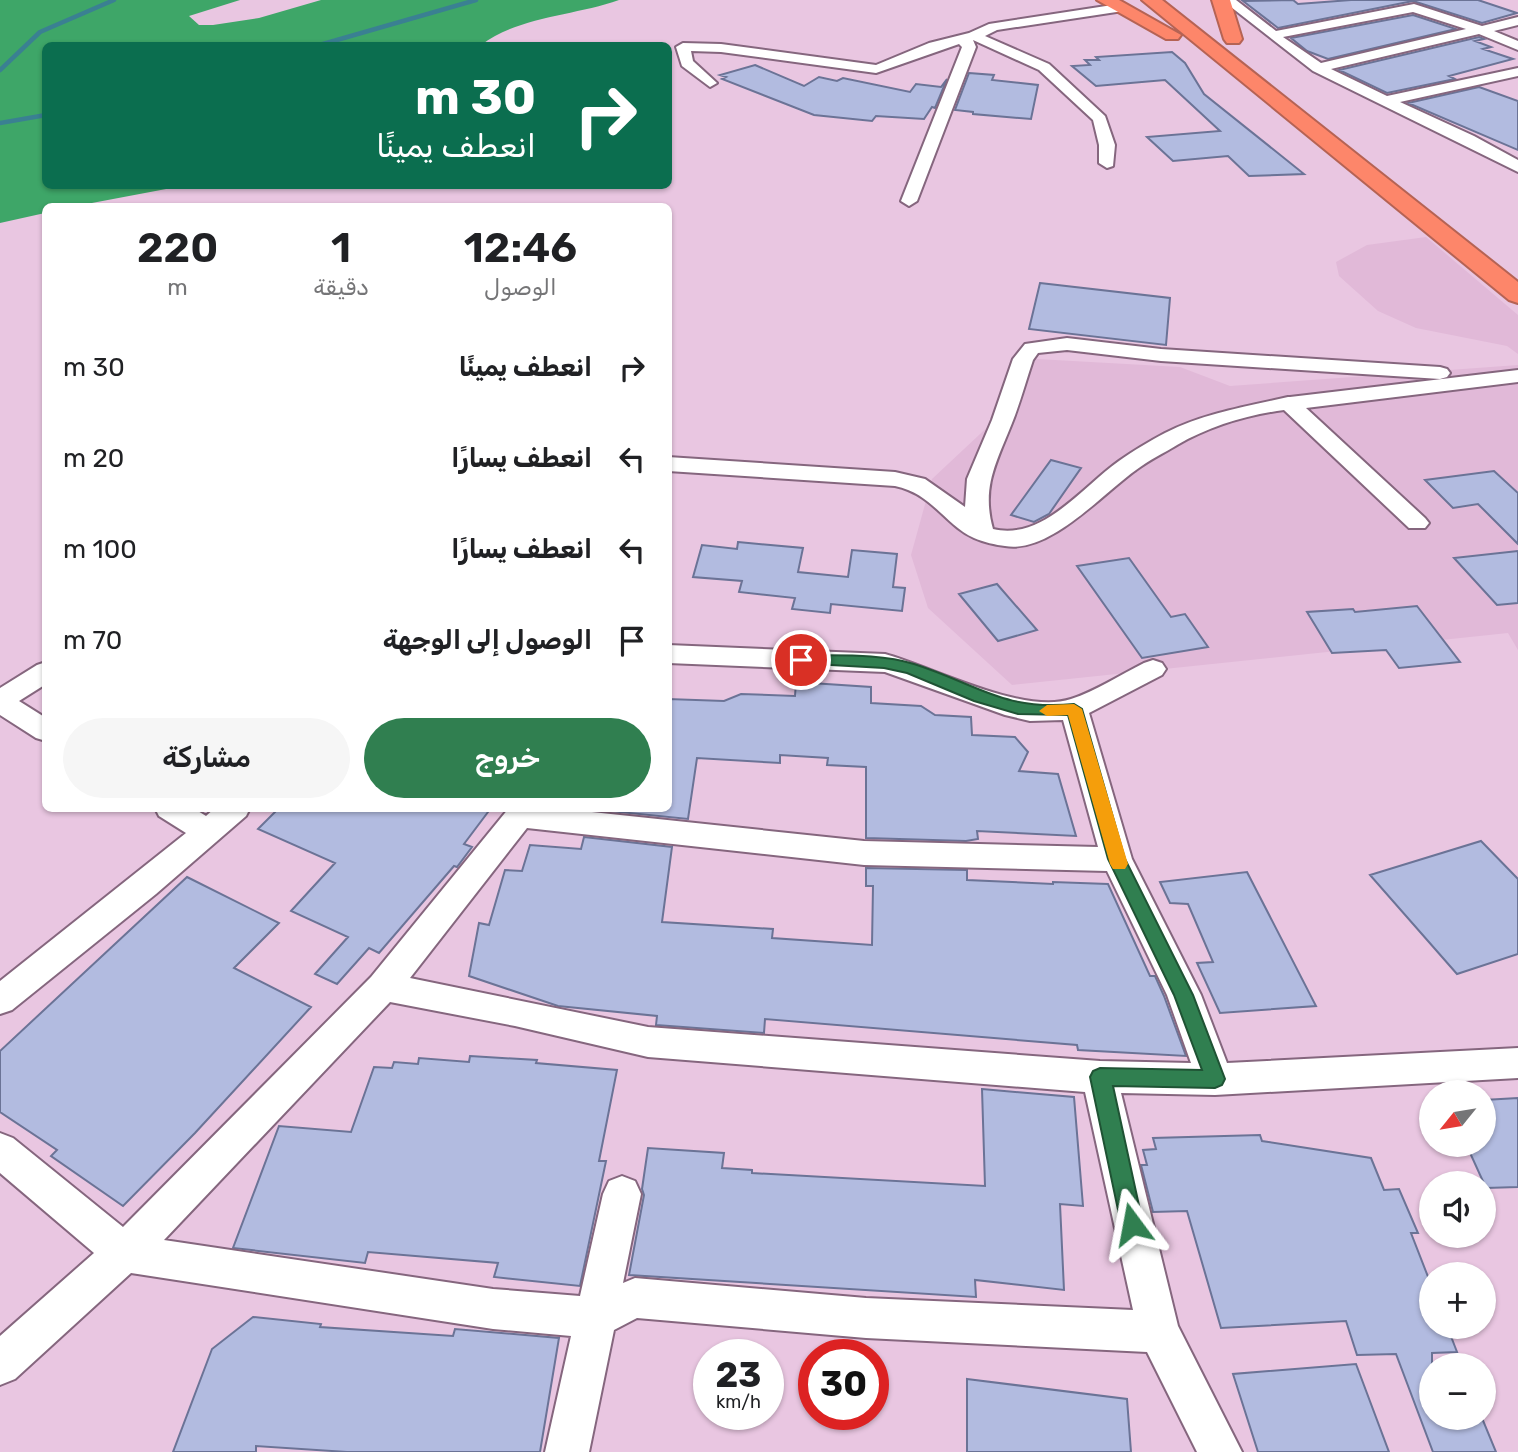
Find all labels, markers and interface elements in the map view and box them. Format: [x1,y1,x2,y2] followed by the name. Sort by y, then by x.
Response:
[415,68,536,126] text: 30 m
[560,70,651,161] icon: right
[376,127,536,165] text: انعطف يمينًا
[137,223,218,273] text: 220
[331,223,351,273] text: 1
[464,223,577,273] text: 12:46
[167,273,188,301] text: m
[313,273,369,301] text: دقيقة
[484,273,557,301] text: الوصول
[613,349,651,387] icon: right
[63,352,125,383] text: 30 m
[459,352,592,383] text: انعطف يمينًا
[613,440,651,478] icon: left
[63,443,124,474] text: 20 m
[451,443,592,474] text: انعطف يسارًا
[613,531,651,569] icon: left
[63,534,137,565] text: 100 m
[451,534,592,565] text: انعطف يسارًا
[613,622,651,660] icon: arrive
[63,625,122,656] text: 70 m
[383,625,592,656] text: الوصول إلى الوجهة
[771,630,831,690] pin
[782,641,820,679] icon: arrive
[63,718,350,798] button: مشاركة
[364,718,651,798] button: خروج
[1419,1080,1496,1157] north arrow
[1419,1080,1496,1430] map controls
[1419,1171,1496,1248] button: sound
[1095,1187,1169,1261] position arrow
[1419,1262,1496,1339] button: +
[798,1339,889,1430] speed limit sign: 30
[1419,1353,1496,1430] button: −
[716,1354,761,1396] text: 23
[716,1391,761,1413] text: km/h

